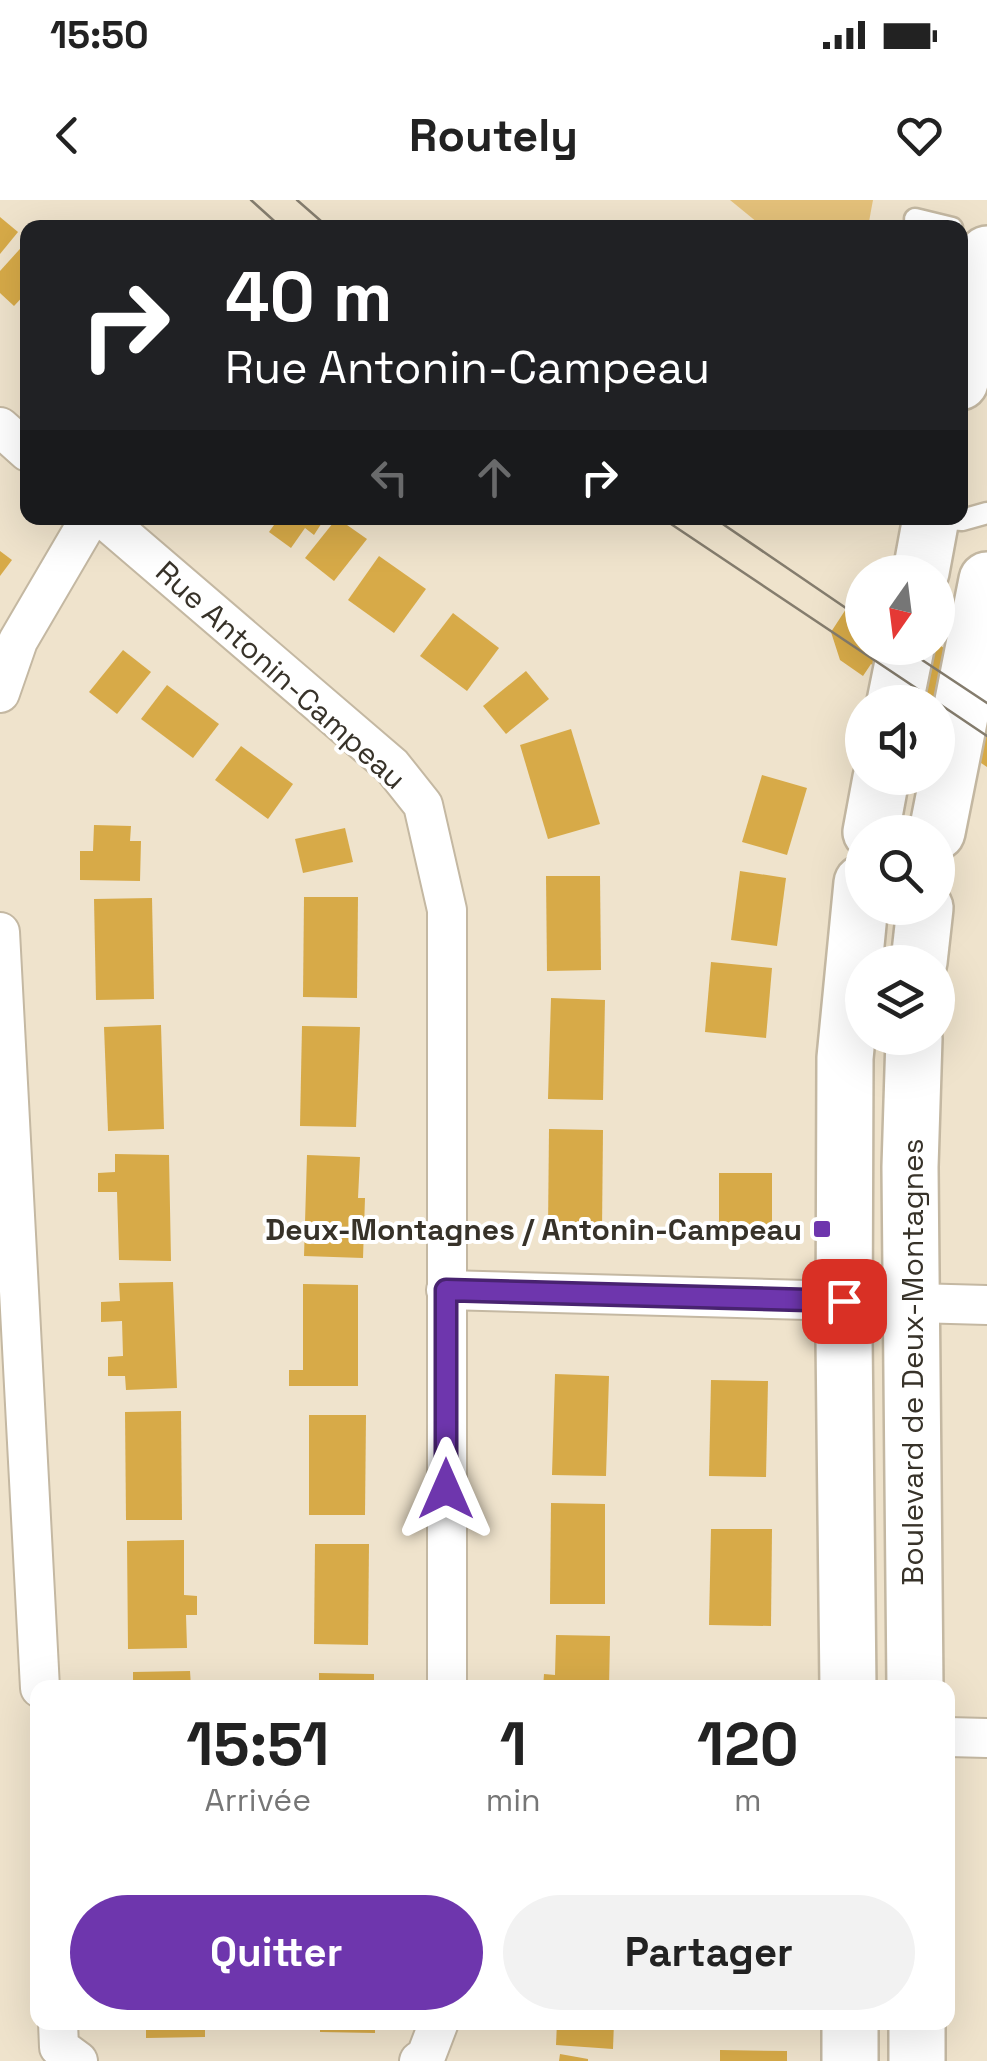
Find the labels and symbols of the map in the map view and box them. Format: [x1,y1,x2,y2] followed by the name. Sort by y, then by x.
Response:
[148,552,414,798] street label: Rue Antonin-Campeau
[845,555,955,665] north arrow
[893,1138,932,1586] street label: Boulevard de Deux-Montagnes
[265,1210,802,1249] place label: Deux-Montagnes / Antonin-Campeau
[811,1218,833,1240] marker: Deux-Montagnes / Antonin-Campeau
[802,1259,887,1344] pin
[394,1437,498,1541] position arrow

